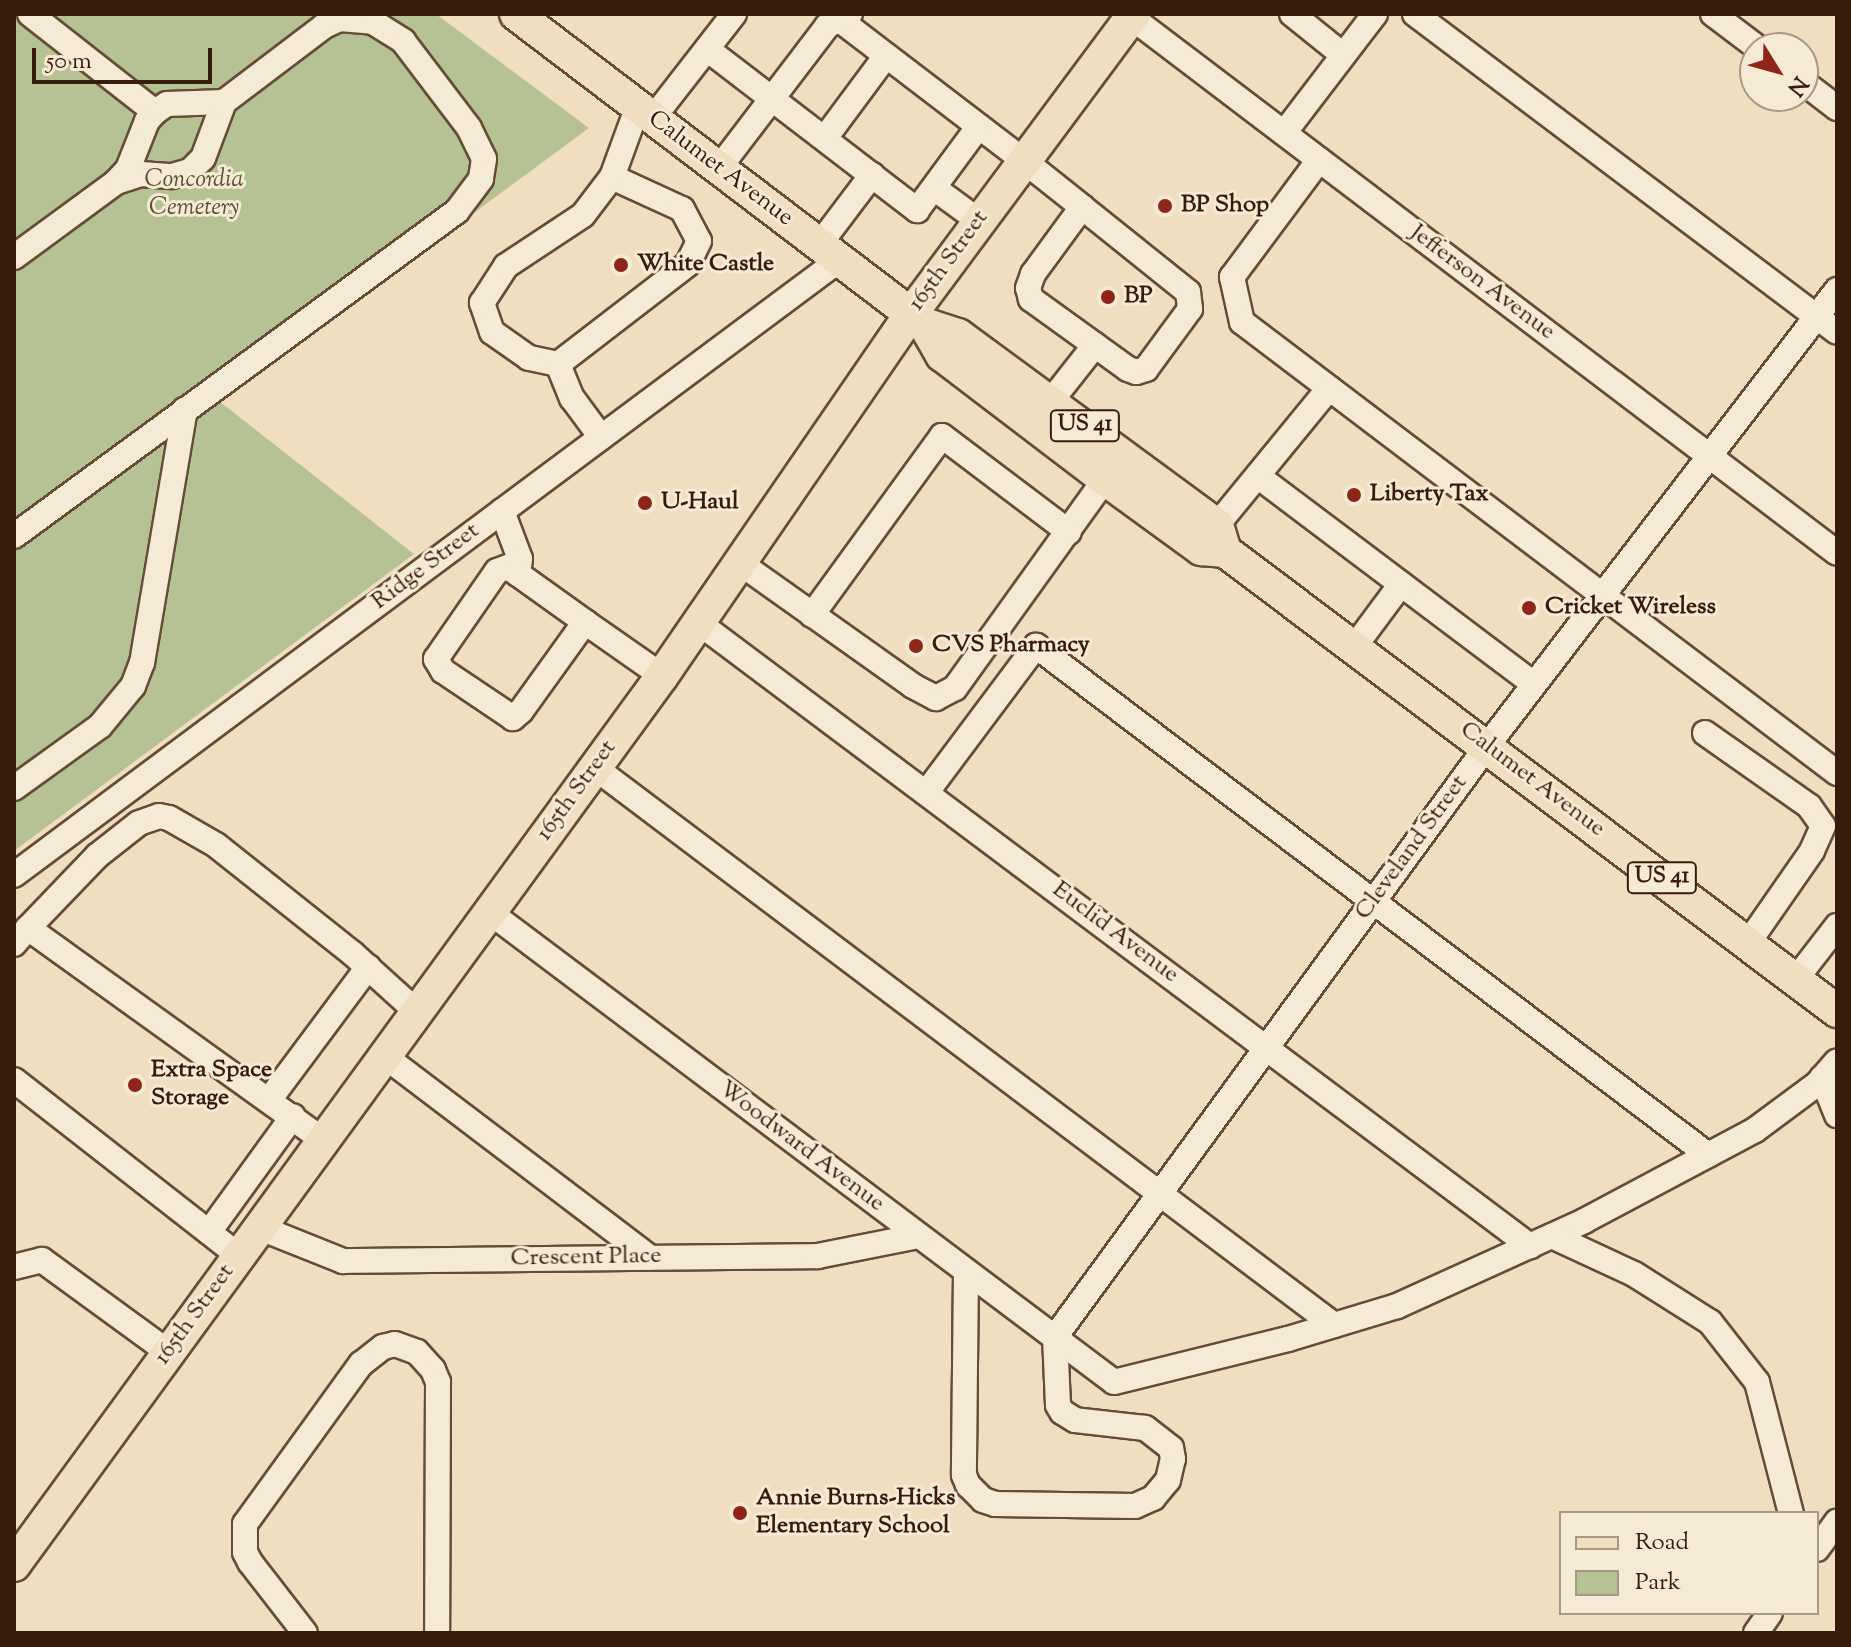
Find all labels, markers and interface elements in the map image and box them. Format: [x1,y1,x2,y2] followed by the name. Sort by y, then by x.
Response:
[36,32,216,82] scale bar
[1739,32,1819,112] north arrow
[46,45,92,79] text: 50 m
[1779,69,1815,102] text: N
[642,105,798,233] street label: Calumet Avenue
[144,167,244,223] park label: Concordia Cemetery
[1181,192,1269,220] place label: BP Shop
[1156,197,1174,215] marker: BP Shop
[903,205,995,317] street label: 165th Street
[1404,219,1560,347] street label: Jefferson Avenue
[637,251,774,279] place label: White Castle
[612,256,630,274] marker: White Castle
[1124,283,1153,311] place label: BP
[1099,288,1117,306] marker: BP
[1049,408,1121,444] road number: US 41
[1370,481,1489,509] place label: Liberty Tax
[1345,486,1363,504] marker: Liberty Tax
[661,489,739,517] place label: U-Haul
[636,494,654,512] marker: U-Haul
[367,517,485,617] street label: Ridge Street
[1545,594,1716,622] place label: Cricket Wireless
[1520,599,1538,617] marker: Cricket Wireless
[932,632,1090,660] place label: CVS Pharmacy
[907,637,925,655] marker: CVS Pharmacy
[1454,716,1610,844] street label: Calumet Avenue
[531,735,623,847] street label: 165th Street
[1350,770,1474,926] street label: Cleveland Street
[1626,860,1698,896] road number: US 41
[1046,876,1184,990] street label: Euclid Avenue
[151,1057,272,1113] place label: Extra Space Storage
[712,1075,890,1219] street label: Woodward Avenue
[126,1076,144,1094] marker: Extra Space Storage
[510,1242,662,1274] street label: Crescent Place
[149,1259,241,1371] street label: 165th Street
[756,1485,955,1541] place label: Annie Burns-Hicks Elementary School
[731,1504,749,1522] marker: Annie Burns-Hicks Elementary School
[1559,1511,1819,1615] legend
[1635,1526,1689,1560] text: Road
[1635,1566,1681,1600] text: Park

